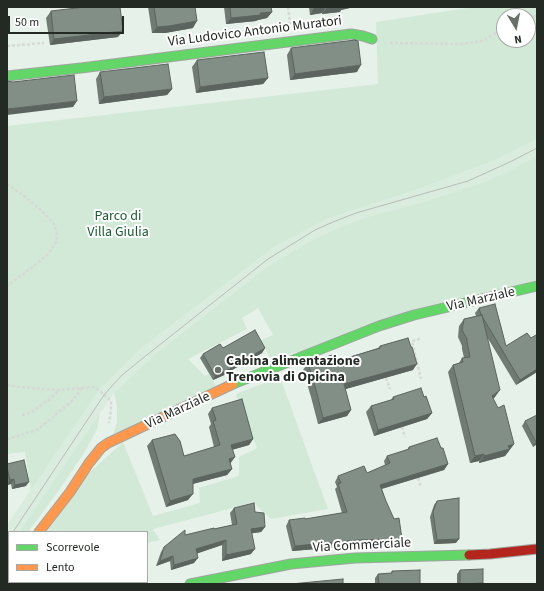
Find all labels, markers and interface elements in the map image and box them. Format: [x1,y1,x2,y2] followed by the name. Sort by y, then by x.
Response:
[10,8,126,34] scale bar
[496,8,536,48] north arrow
[167,13,343,51] street label: Via Ludovico Antonio Muratori
[15,14,39,31] text: 50 m
[513,31,523,47] text: N
[87,209,149,242] park label: Parco di Villa Giulia
[445,284,517,316] street label: Via Marziale
[226,354,360,386] place label: Cabina alimentazione Trenovia di Opicina
[213,365,223,375] marker: Cabina alimentazione Trenovia di Opicina
[143,389,213,433] street label: Via Marziale
[8,531,148,583] legend
[312,535,412,557] street label: Via Commerciale
[46,539,99,556] text: Scorrevole
[46,559,75,576] text: Lento

